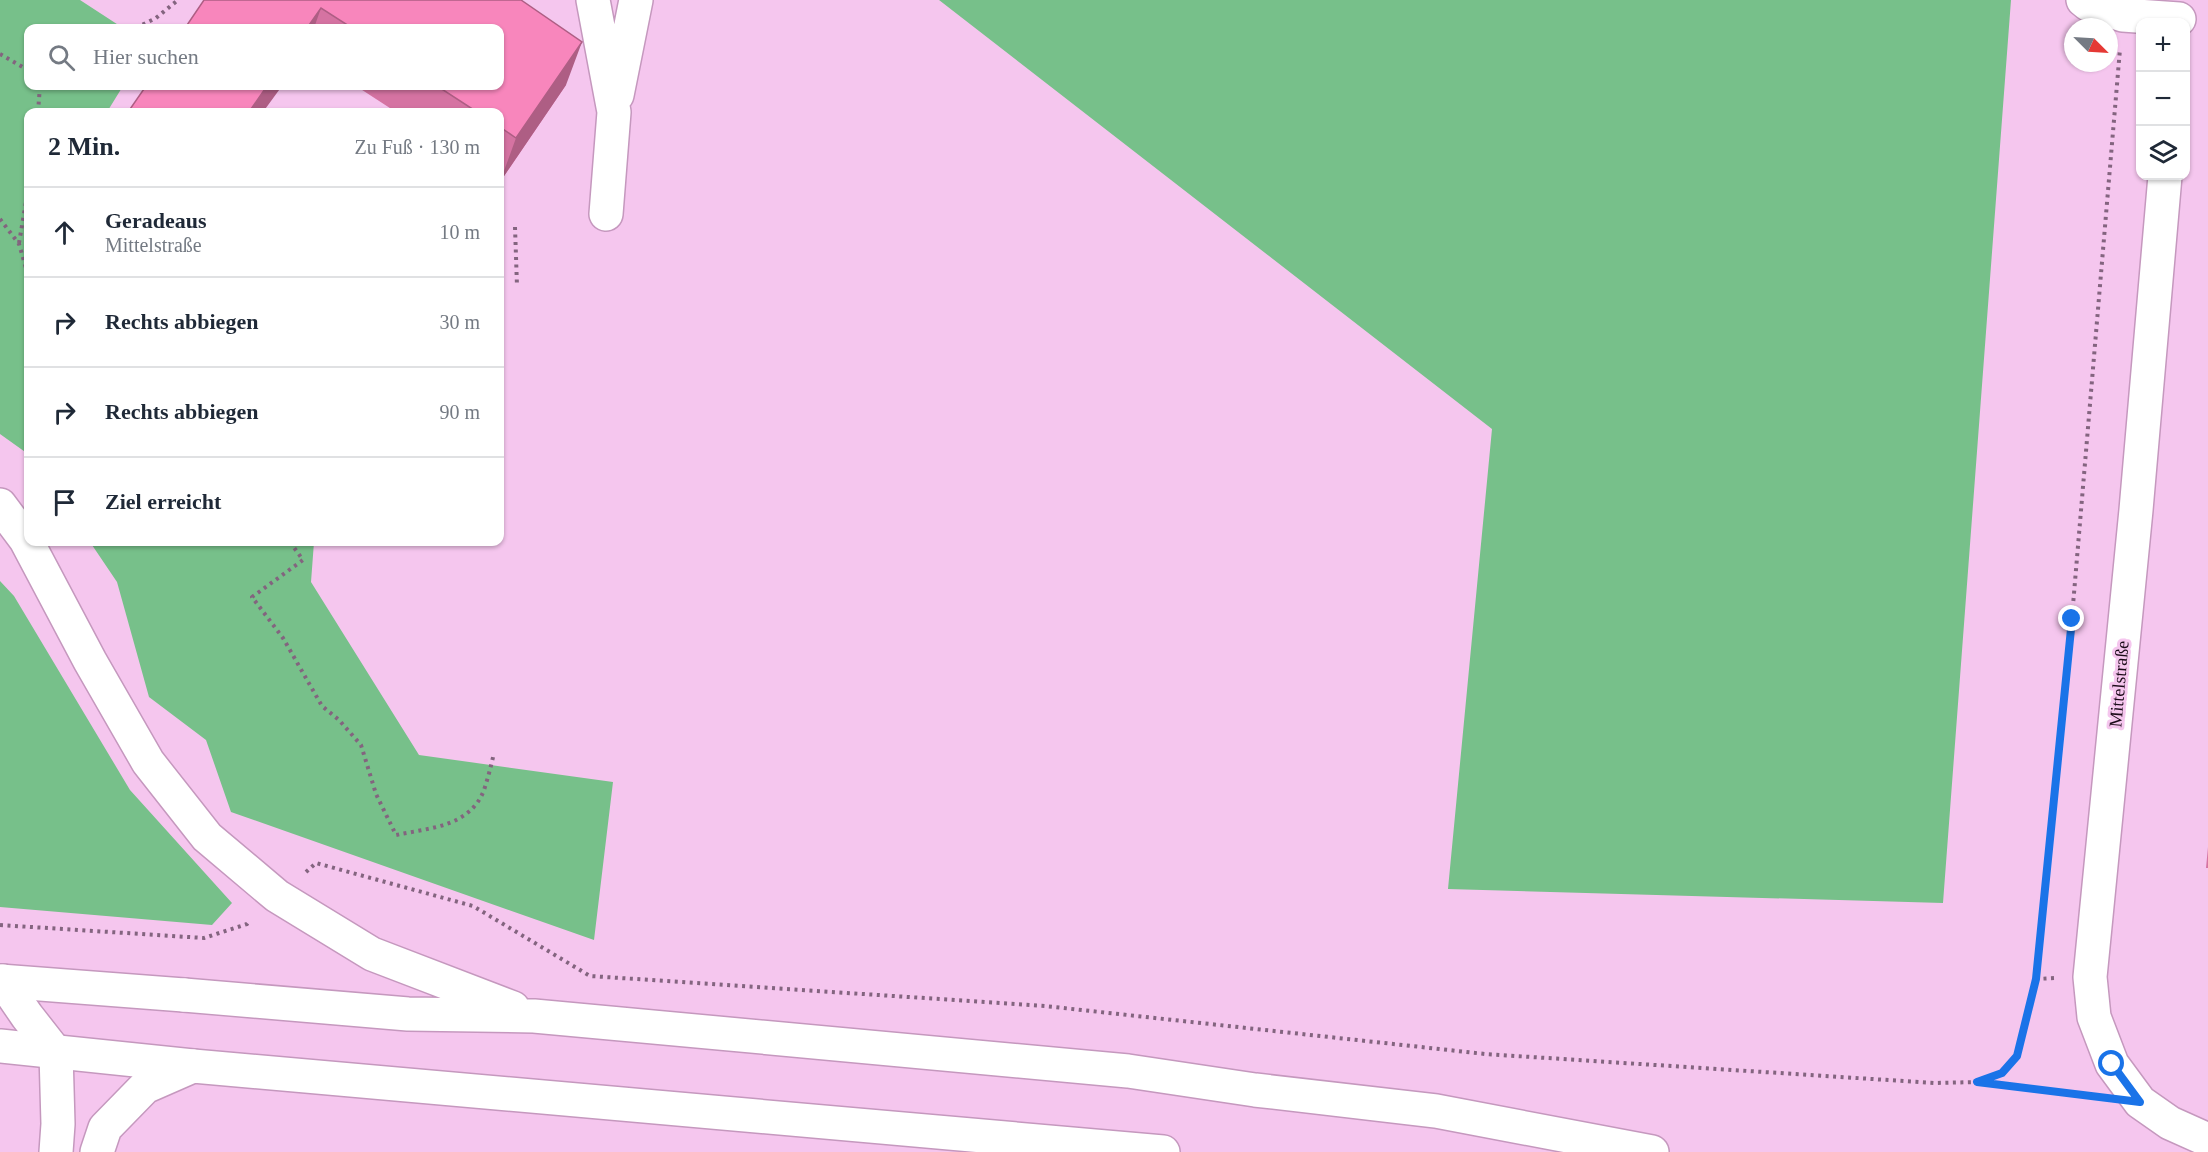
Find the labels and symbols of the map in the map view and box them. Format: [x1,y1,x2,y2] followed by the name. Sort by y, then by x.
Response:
[2064,18,2118,72] north arrow
[2058,605,2084,631] route end
[2105,640,2133,728] street label: Mittelstraße
[2098,1050,2124,1076] route start

